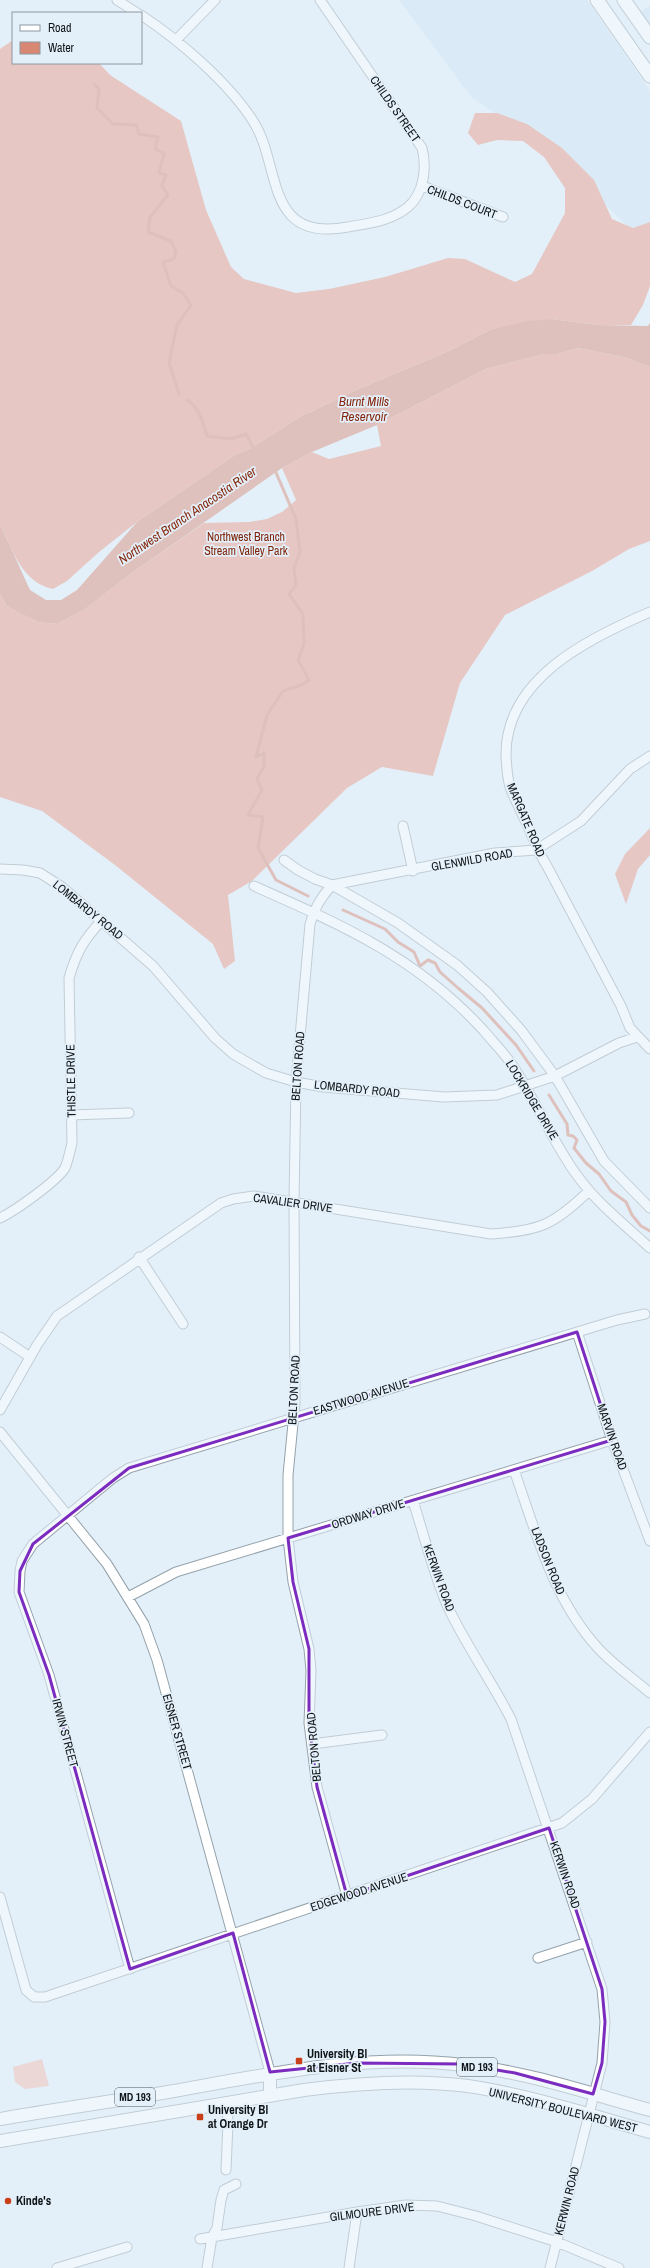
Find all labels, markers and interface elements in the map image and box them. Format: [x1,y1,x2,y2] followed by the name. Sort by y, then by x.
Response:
[12,12,142,64] legend
[48,20,72,36] text: Road
[48,40,75,56] text: Water
[366,73,424,145] street label: CHILDS STREET
[425,181,499,223] street label: CHILDS COURT
[339,393,389,425] water label: Burnt Mills Reservoir
[115,463,260,568] water label: Northwest Branch Anacostia River
[204,529,288,559] park label: Northwest Branch Stream Valley Park
[503,780,549,860] street label: MARGATE ROAD
[430,845,514,875] street label: GLENWILD ROAD
[49,877,127,943] street label: LOMBARDY ROAD
[288,1031,308,1101] street label: BELTON ROAD
[62,1044,80,1118] street label: THISTLE DRIVE
[502,1057,562,1143] street label: LOCKRIDGE DRIVE
[313,1077,401,1101] street label: LOMBARDY ROAD
[252,1190,334,1216] street label: CAVALIER DRIVE
[284,1355,304,1425] street label: BELTON ROAD
[311,1375,411,1419] street label: EASTWOOD AVENUE
[593,1402,631,1472] street label: MARVIN ROAD
[329,1495,407,1533] street label: ORDWAY DRIVE
[527,1525,569,1597] street label: LADSON ROAD
[419,1542,459,1614] street label: KERWIN ROAD
[159,1692,195,1772] street label: EISNER STREET
[48,1697,82,1769] street label: IRWIN STREET
[303,1712,325,1782] street label: BELTON ROAD
[546,1839,584,1911] street label: KERWIN ROAD
[308,1869,410,1915] street label: EDGEWOOD AVENUE
[307,2046,367,2076] place label: University Bl at Eisner St
[294,2056,304,2066] marker: University Bl at Eisner St
[457,2058,497,2076] road number: MD 193
[487,2084,639,2136] street label: UNIVERSITY BOULEVARD WEST
[115,2088,155,2106] road number: MD 193
[208,2102,268,2132] place label: University Bl at Orange Dr
[195,2112,205,2122] marker: University Bl at Orange Dr
[551,2165,583,2237] street label: KERWIN ROAD
[16,2193,52,2209] place label: Kinde's
[3,2196,13,2206] marker: Kinde's
[329,2199,415,2225] street label: GILMOURE DRIVE

